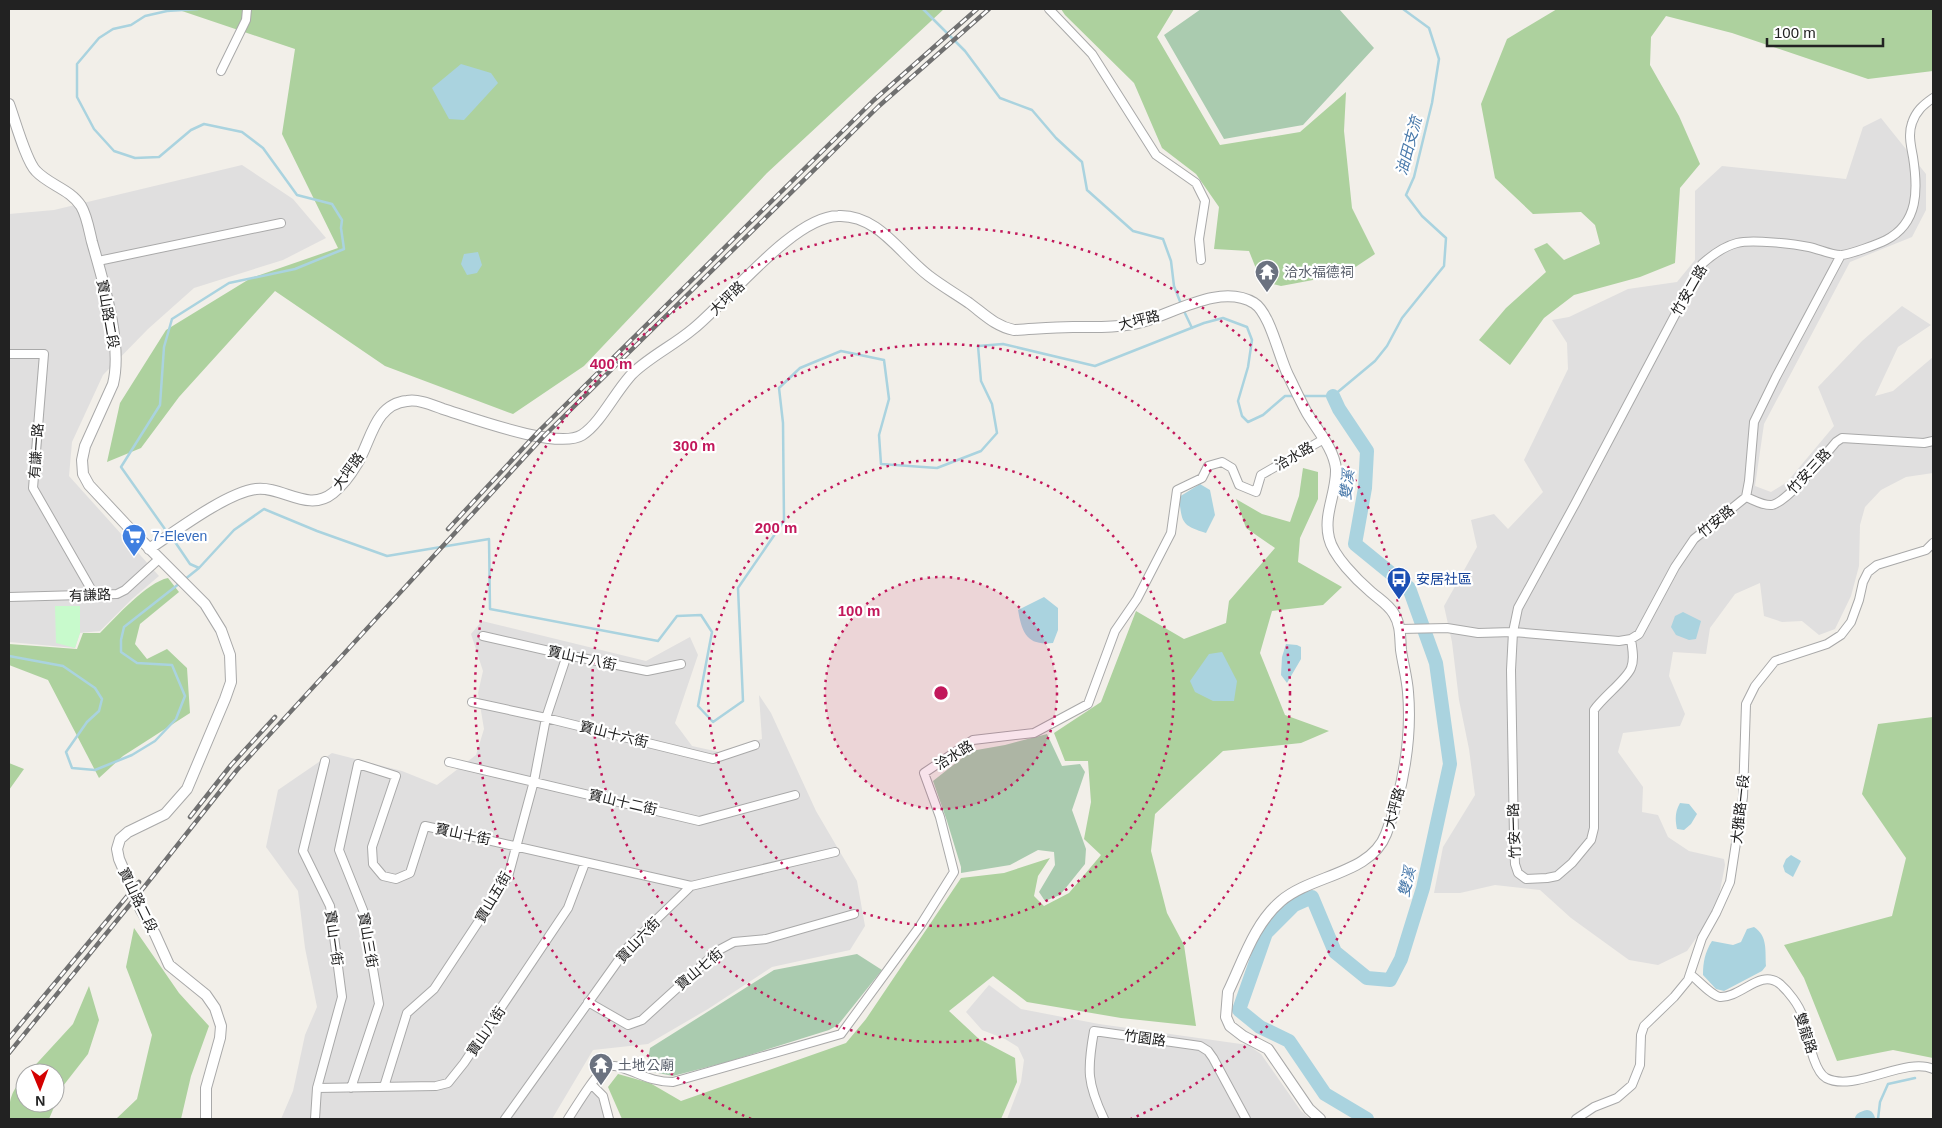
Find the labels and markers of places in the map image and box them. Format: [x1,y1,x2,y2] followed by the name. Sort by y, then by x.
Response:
[1254,259,1280,293] temple icon: 洽水福德祠
[1284,264,1354,280] place label: 洽水福德祠
[121,523,147,557] supermarket icon: 7-Eleven
[152,528,207,544] place label: 7-Eleven
[1386,566,1412,600] bus stop icon: 安居社區
[1416,571,1472,587] place label: 安居社區
[932,684,950,702] centre of rings
[588,1052,614,1086] temple icon: 土地公廟
[618,1057,674,1073] place label: 土地公廟

